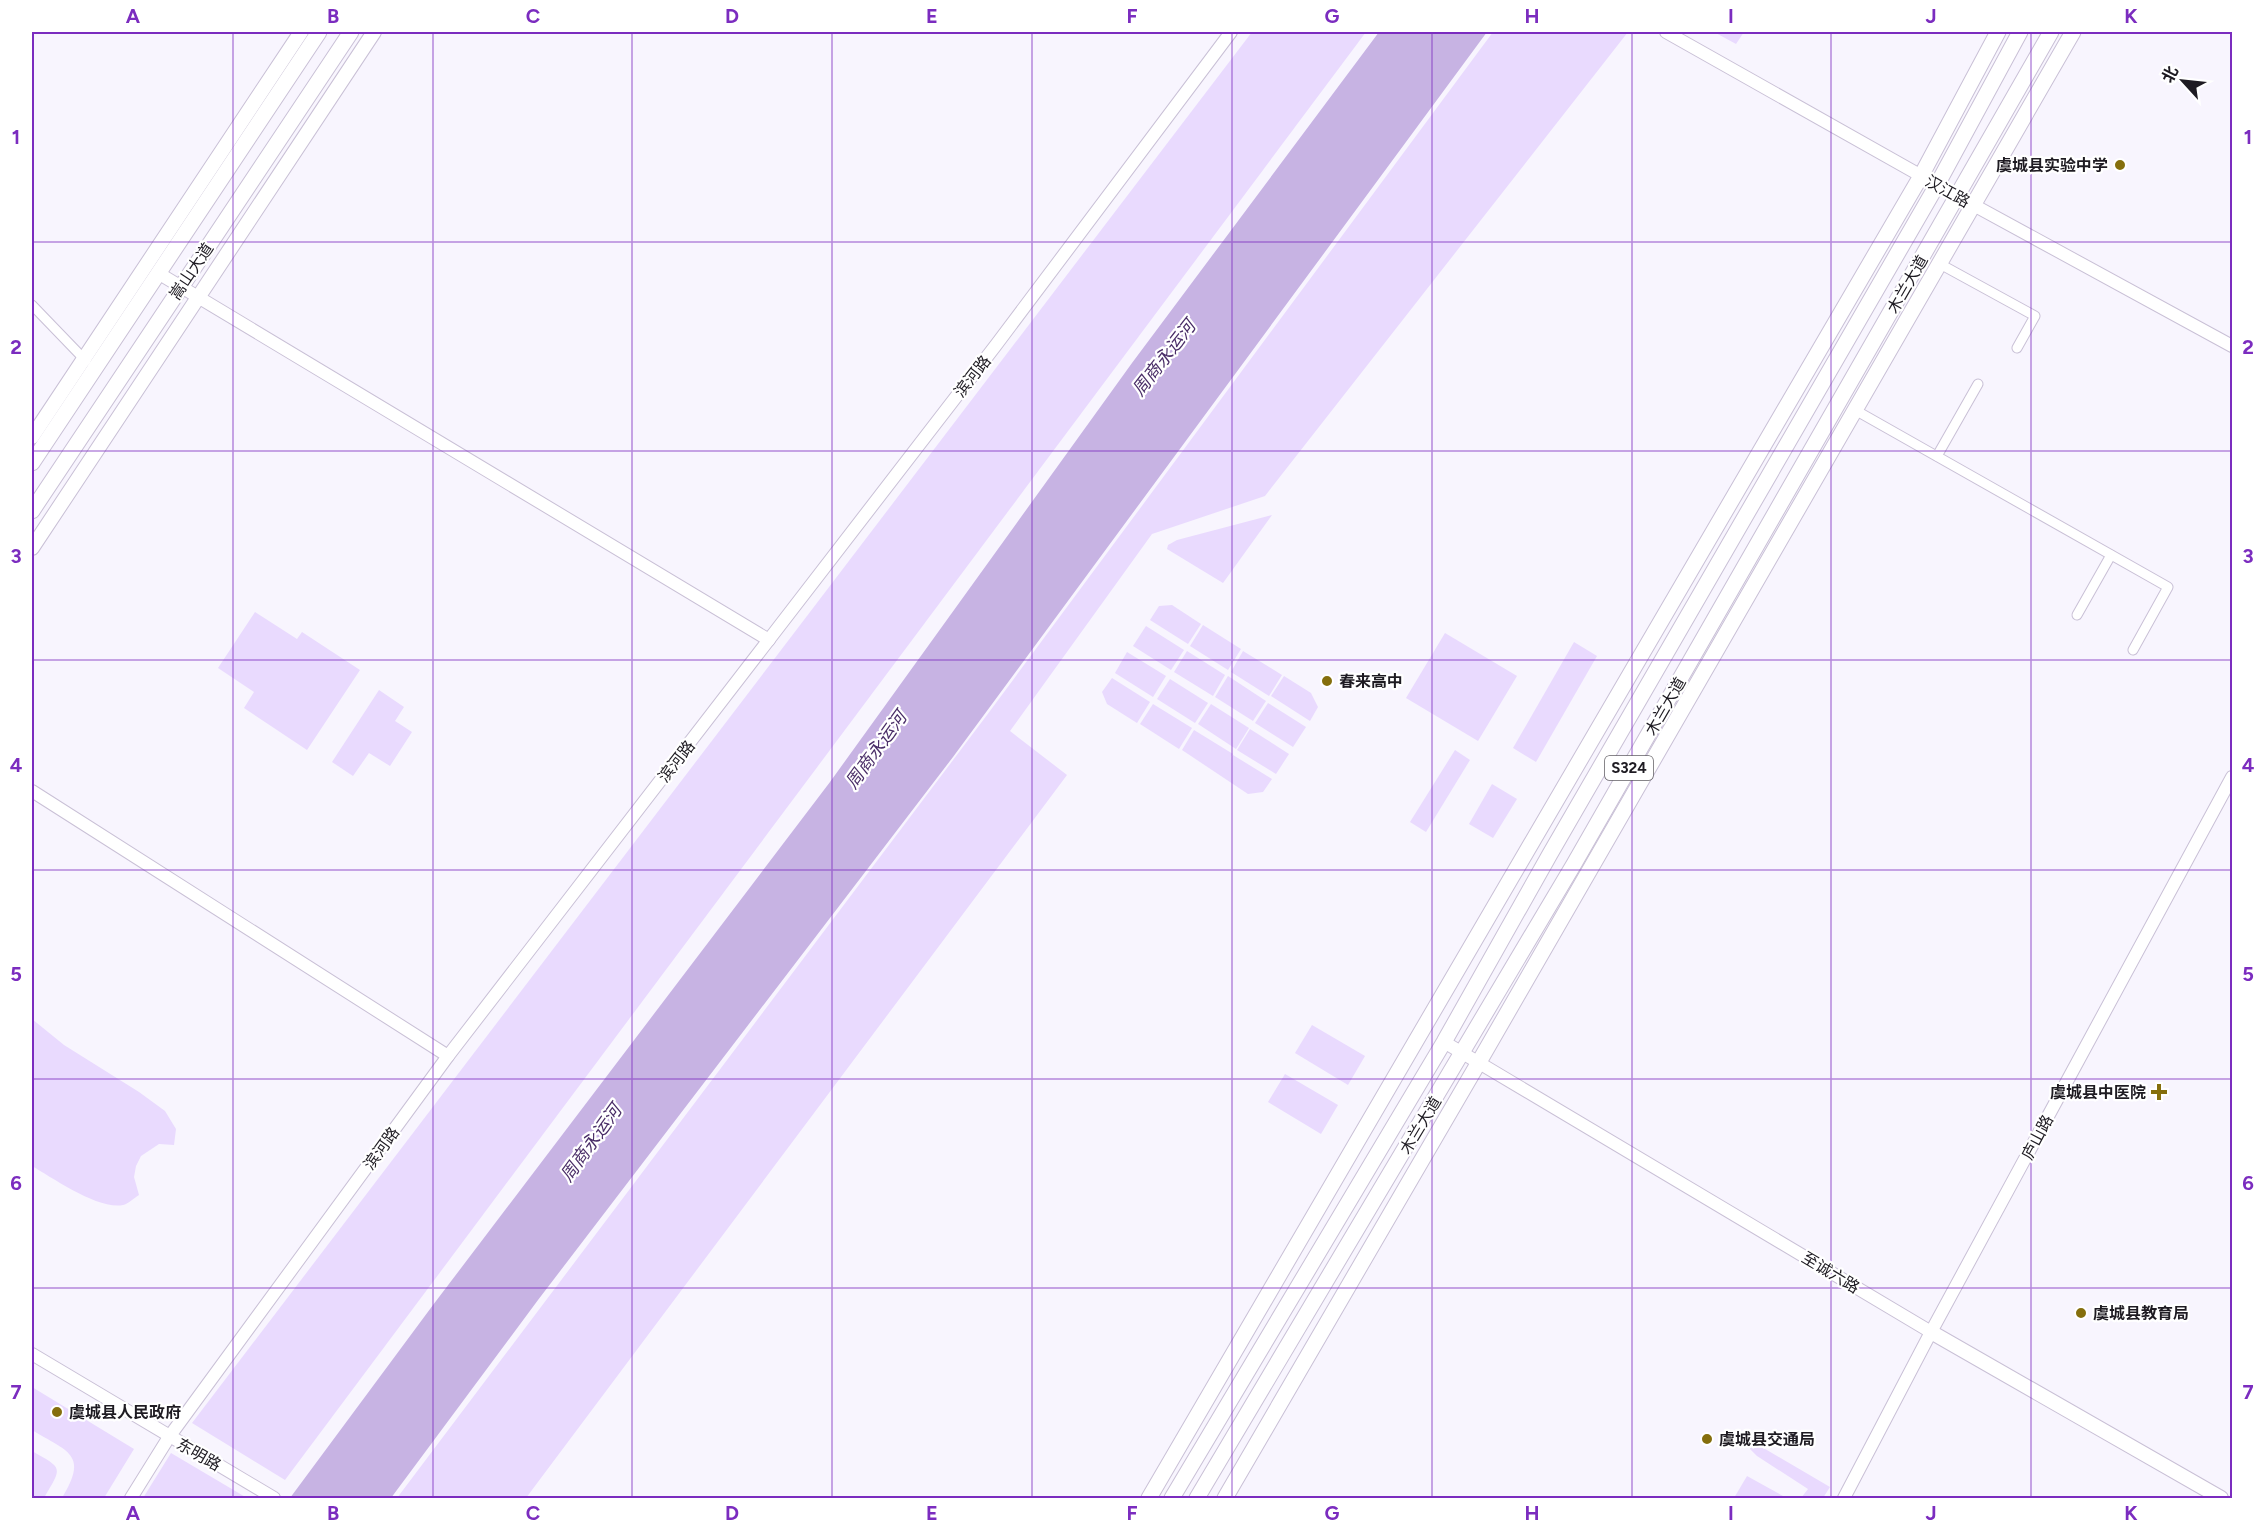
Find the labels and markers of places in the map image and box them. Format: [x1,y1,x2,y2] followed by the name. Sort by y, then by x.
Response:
[1996,156,2108,175] place label: 虞城县实验中学
[2113,158,2127,172] marker: 虞城县实验中学
[1339,672,1403,691] place label: 春来高中
[1320,674,1334,688] marker: 春来高中
[2050,1083,2146,1102] place label: 虞城县中医院
[2150,1083,2168,1101] marker: 虞城县中医院
[2093,1304,2189,1323] place label: 虞城县教育局
[2074,1306,2088,1320] marker: 虞城县教育局
[69,1403,181,1422] place label: 虞城县人民政府
[50,1405,64,1419] marker: 虞城县人民政府
[1719,1430,1815,1449] place label: 虞城县交通局
[1700,1432,1714,1446] marker: 虞城县交通局

